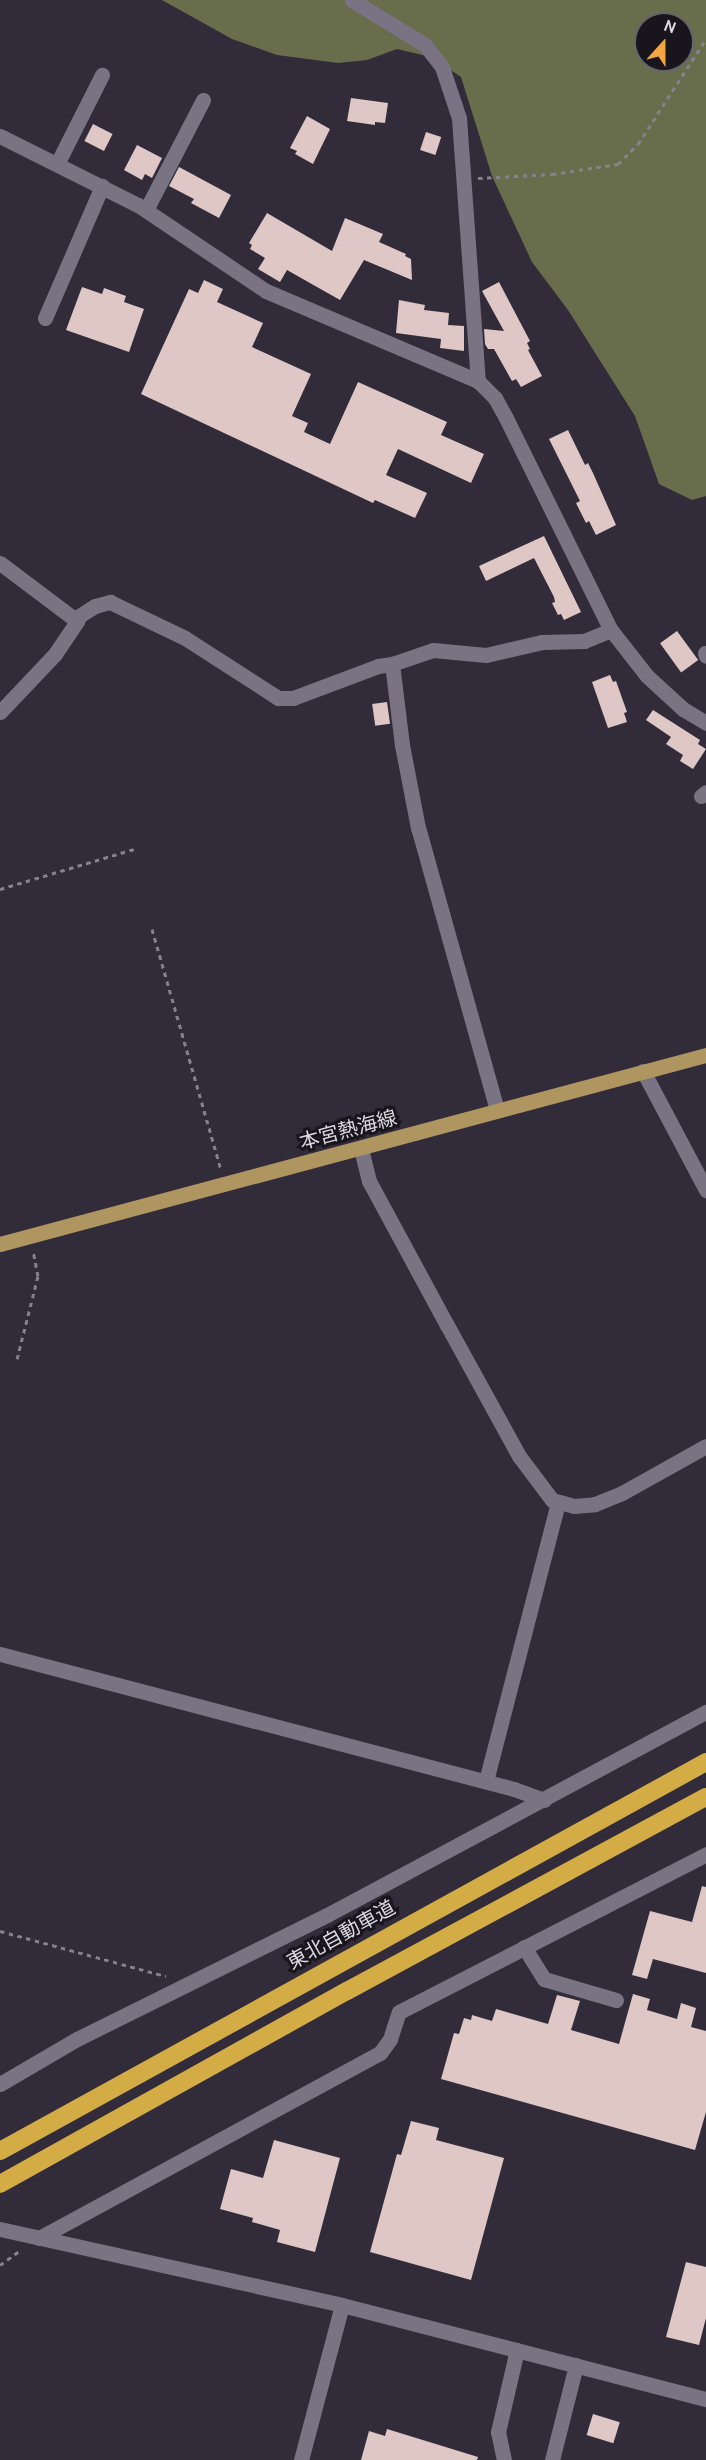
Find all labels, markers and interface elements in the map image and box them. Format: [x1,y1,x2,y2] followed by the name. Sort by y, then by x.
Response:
[634,12,694,72] north arrow
[661,16,679,37] text: N
[297,1105,399,1155] street label: 本宮熱海線
[283,1895,399,1975] street label: 東北自動車道

